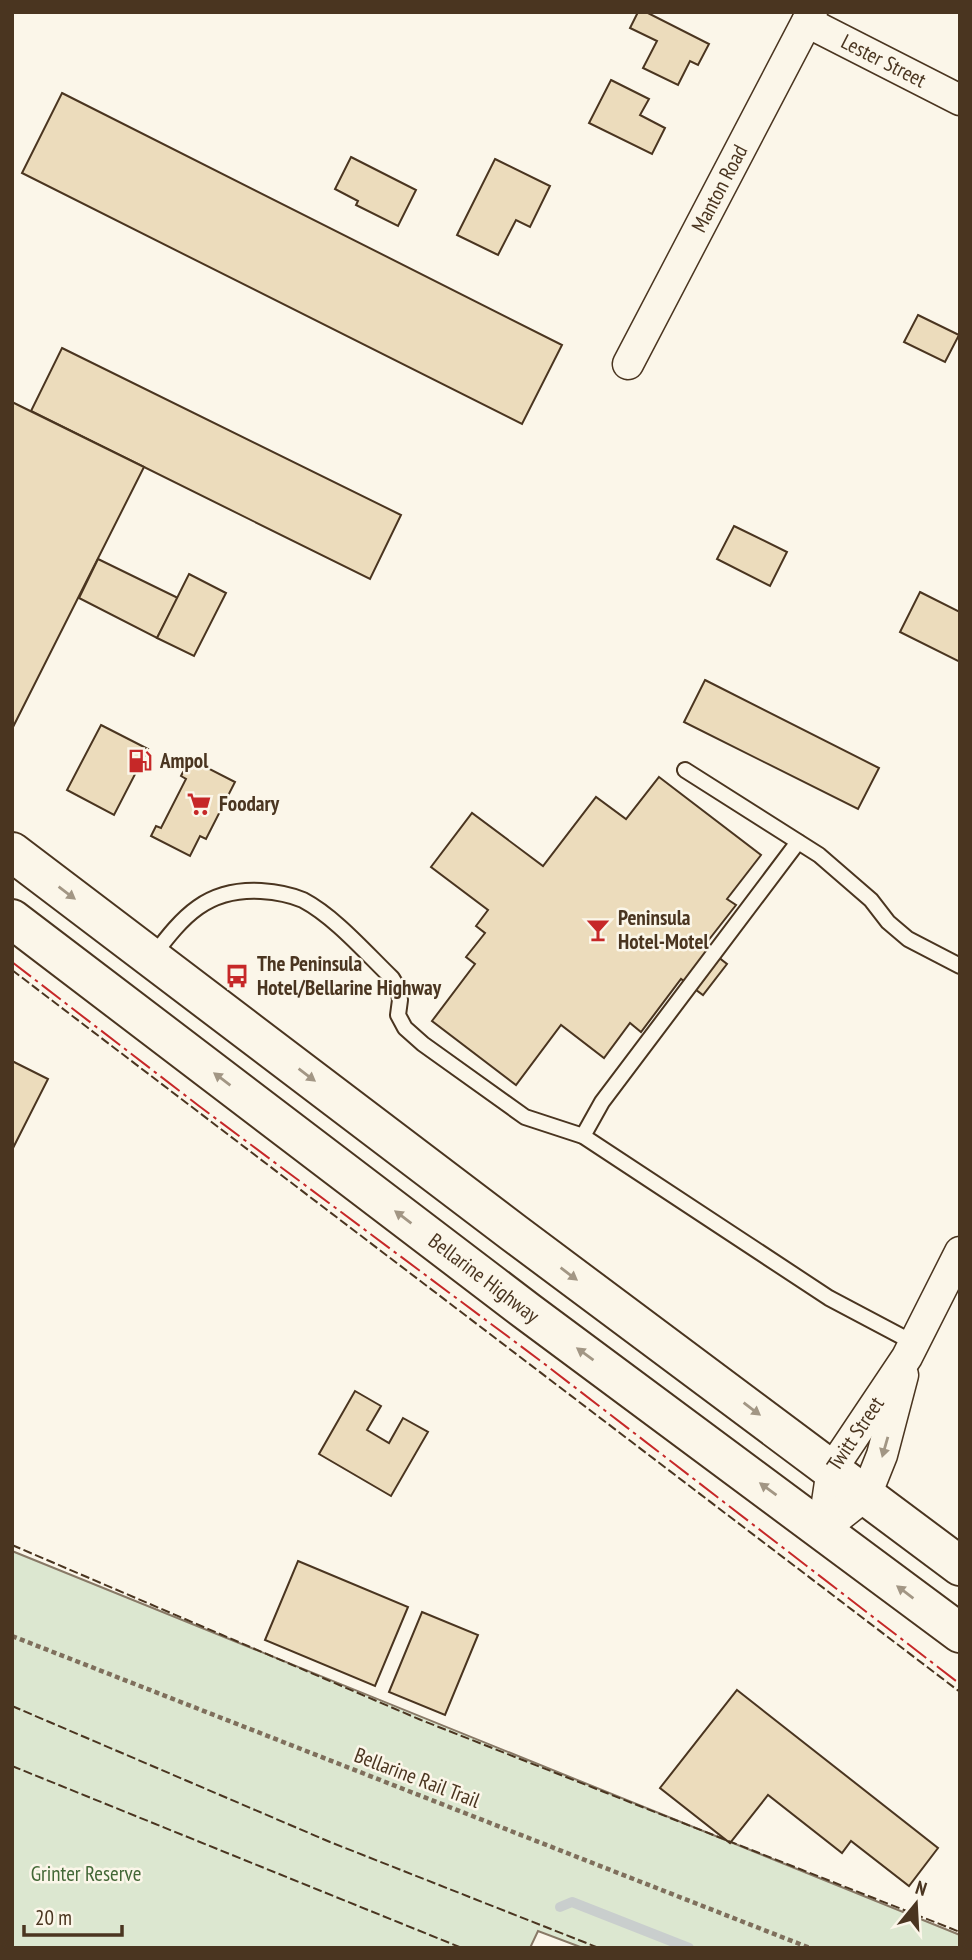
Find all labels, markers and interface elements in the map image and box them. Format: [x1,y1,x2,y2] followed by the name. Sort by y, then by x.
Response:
[837,28,931,94] street label: Lester Street
[685,140,753,237] street label: Manton Road
[126,747,154,775] fuel station icon: Ampol
[159,747,209,774] place label: Ampol
[185,790,213,818] supermarket icon: Foodary
[219,790,280,817] place label: Foodary
[57,886,76,900] one-way arrow
[618,904,709,955] place label: Peninsula Hotel-Motel
[584,916,612,944] bar icon: Peninsula Hotel-Motel
[257,950,442,1001] place label: The Peninsula Hotel/Bellarine Highway
[223,962,251,990] bus stop icon: The Peninsula Hotel/Bellarine Highway
[297,1067,315,1082] one-way arrow
[213,1073,231,1087] one-way arrow
[394,1210,412,1224] one-way arrow
[423,1227,545,1329] street label: Bellarine Highway
[560,1267,578,1281] one-way arrow
[576,1347,594,1361] one-way arrow
[821,1391,890,1476] street label: Twitt Street
[743,1402,761,1416] one-way arrow
[879,1437,889,1458] one-way arrow
[759,1482,777,1496] one-way arrow
[897,1585,915,1600] one-way arrow
[351,1741,484,1814] street label: Bellarine Rail Trail
[31,1860,141,1887] park label: Grinter Reserve
[881,1869,951,1939] north arrow
[913,1875,930,1901] text: N
[24,1894,122,1938] scale bar
[35,1904,72,1931] text: 20 m

